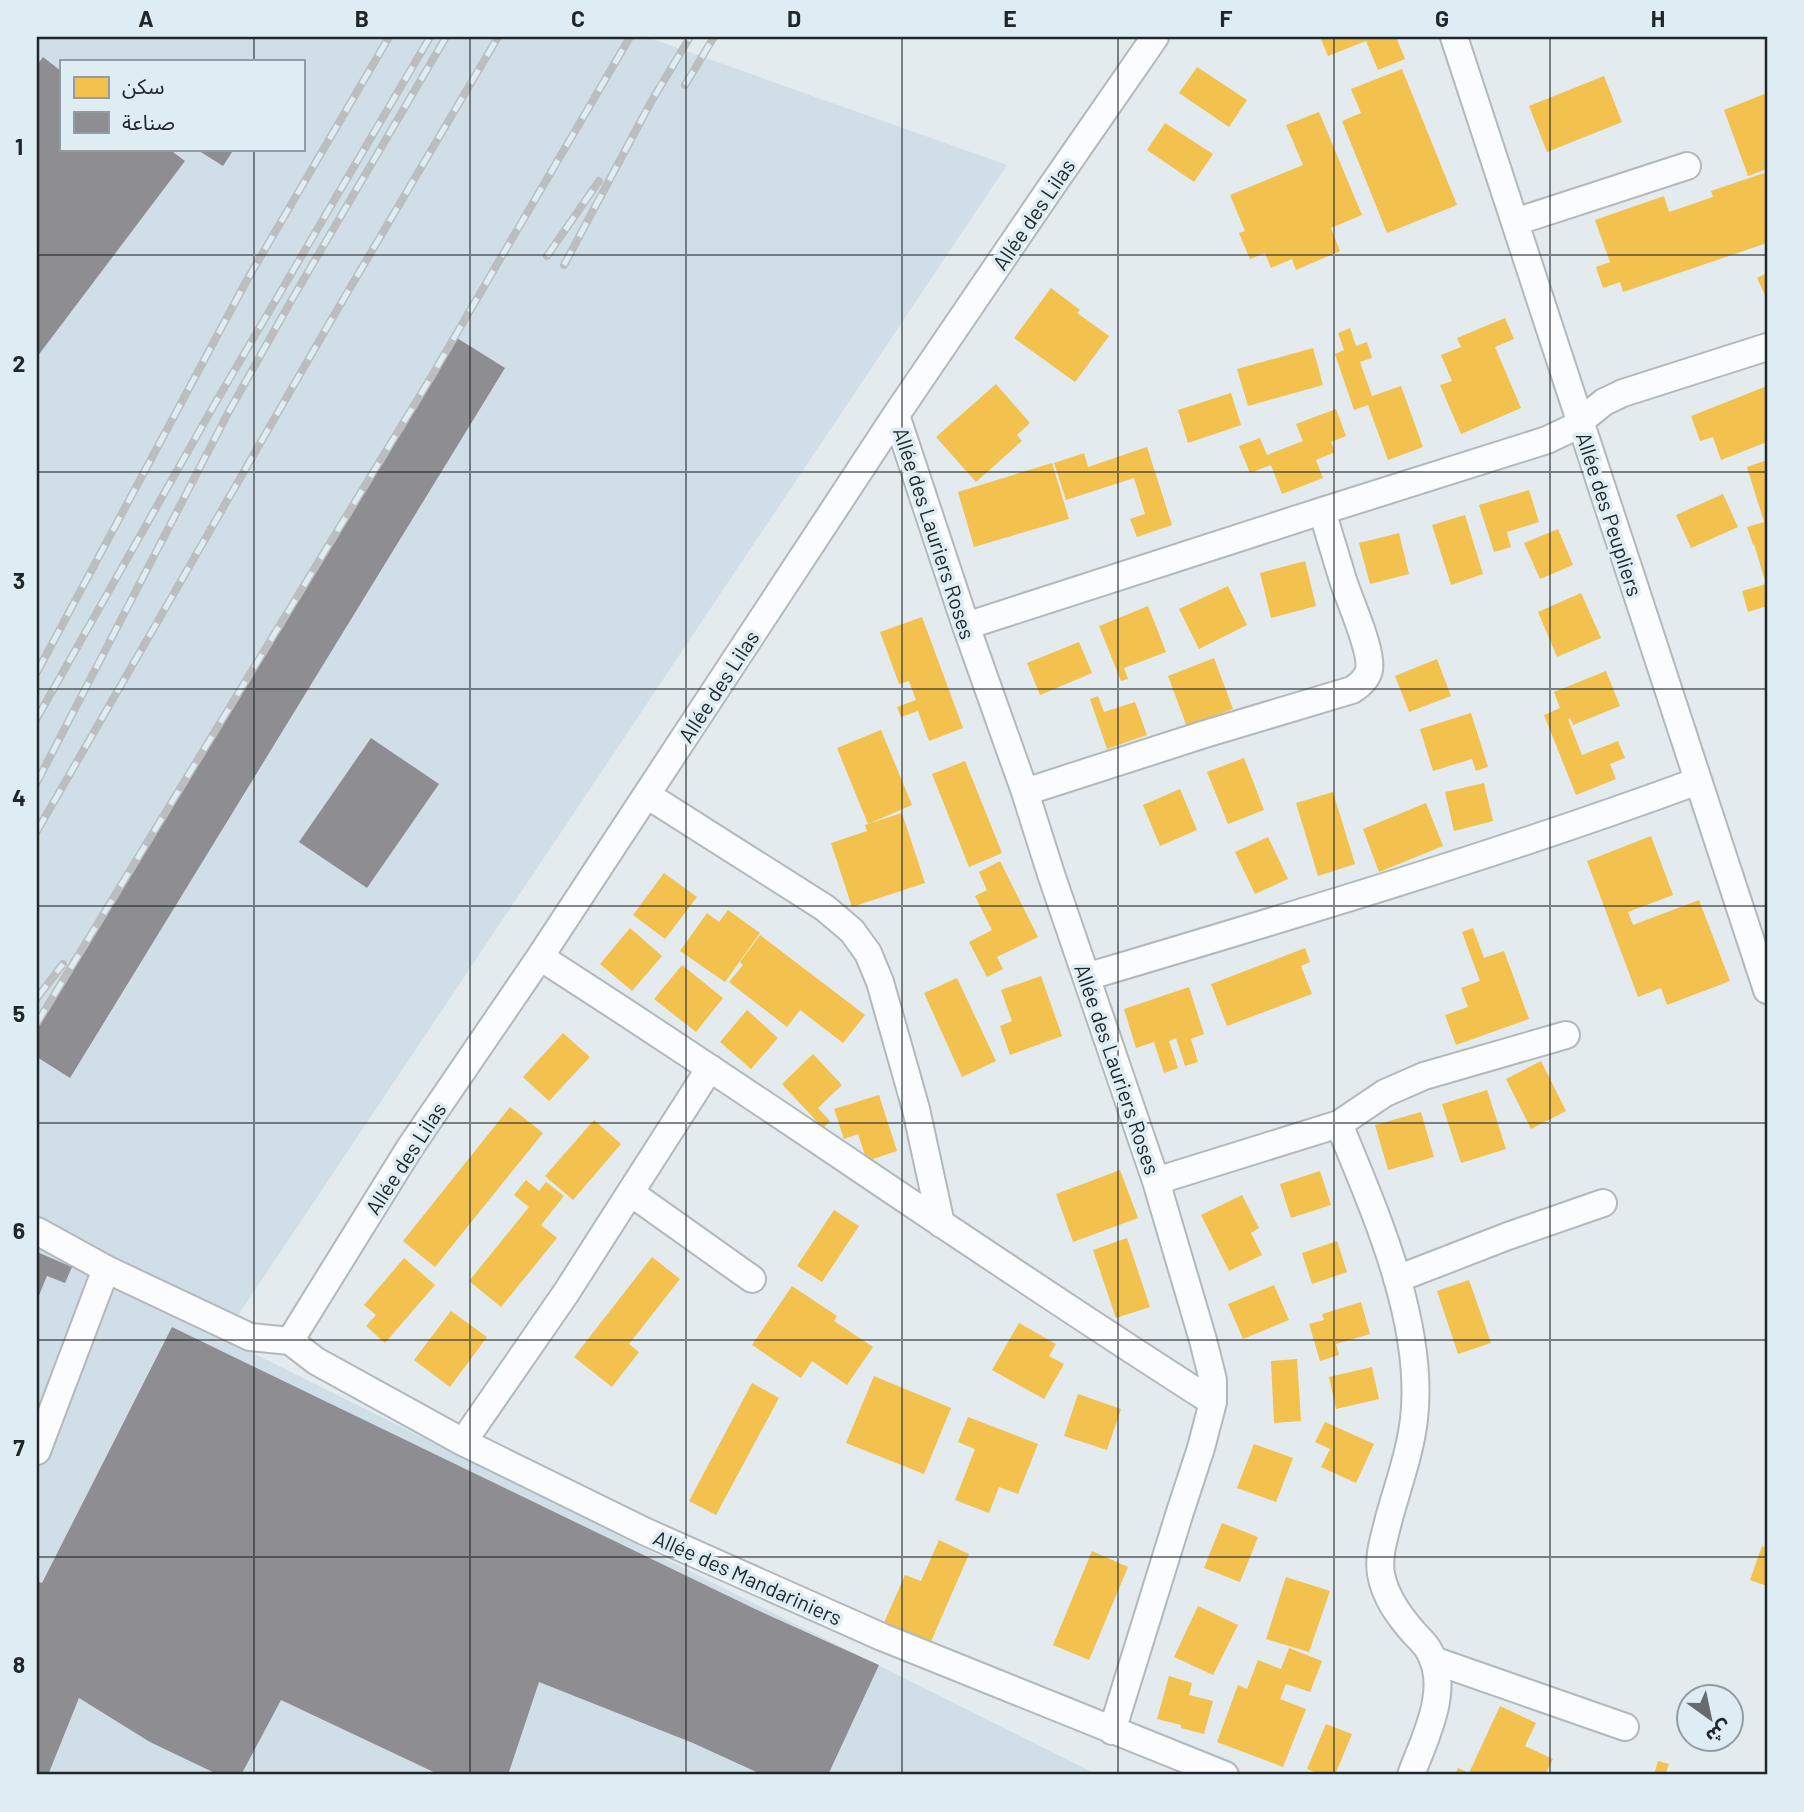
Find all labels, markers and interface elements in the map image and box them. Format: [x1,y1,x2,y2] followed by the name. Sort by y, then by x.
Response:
[138,4,154,32] text: A
[355,4,369,32] text: B
[571,4,585,32] text: C
[787,4,801,32] text: D
[1003,4,1017,32] text: E
[1220,4,1233,32] text: F
[1435,4,1449,32] text: G
[1651,4,1665,32] text: H
[60,60,304,150] legend
[122,73,164,99] text: سكن
[122,109,175,134] text: صناعة
[15,132,23,160] text: 1
[987,154,1079,274] street label: Allée des Lilas
[13,349,25,377] text: 2
[889,424,981,642] street label: Allée des Lauriers Roses
[1572,429,1648,599] street label: Allée des Peupliers
[13,566,25,594] text: 3
[672,625,764,747] street label: Allée des Lilas
[12,783,26,811] text: 4
[1070,960,1166,1178] street label: Allée des Lauriers Roses
[13,999,25,1027] text: 5
[359,1097,451,1219] street label: Allée des Lilas
[13,1216,25,1244] text: 6
[13,1433,25,1461] text: 7
[650,1524,846,1630] street label: Allée des Mandariniers
[13,1650,25,1678] text: 8
[1674,1682,1744,1752] north arrow
[1702,1716,1737,1749] text: ش

